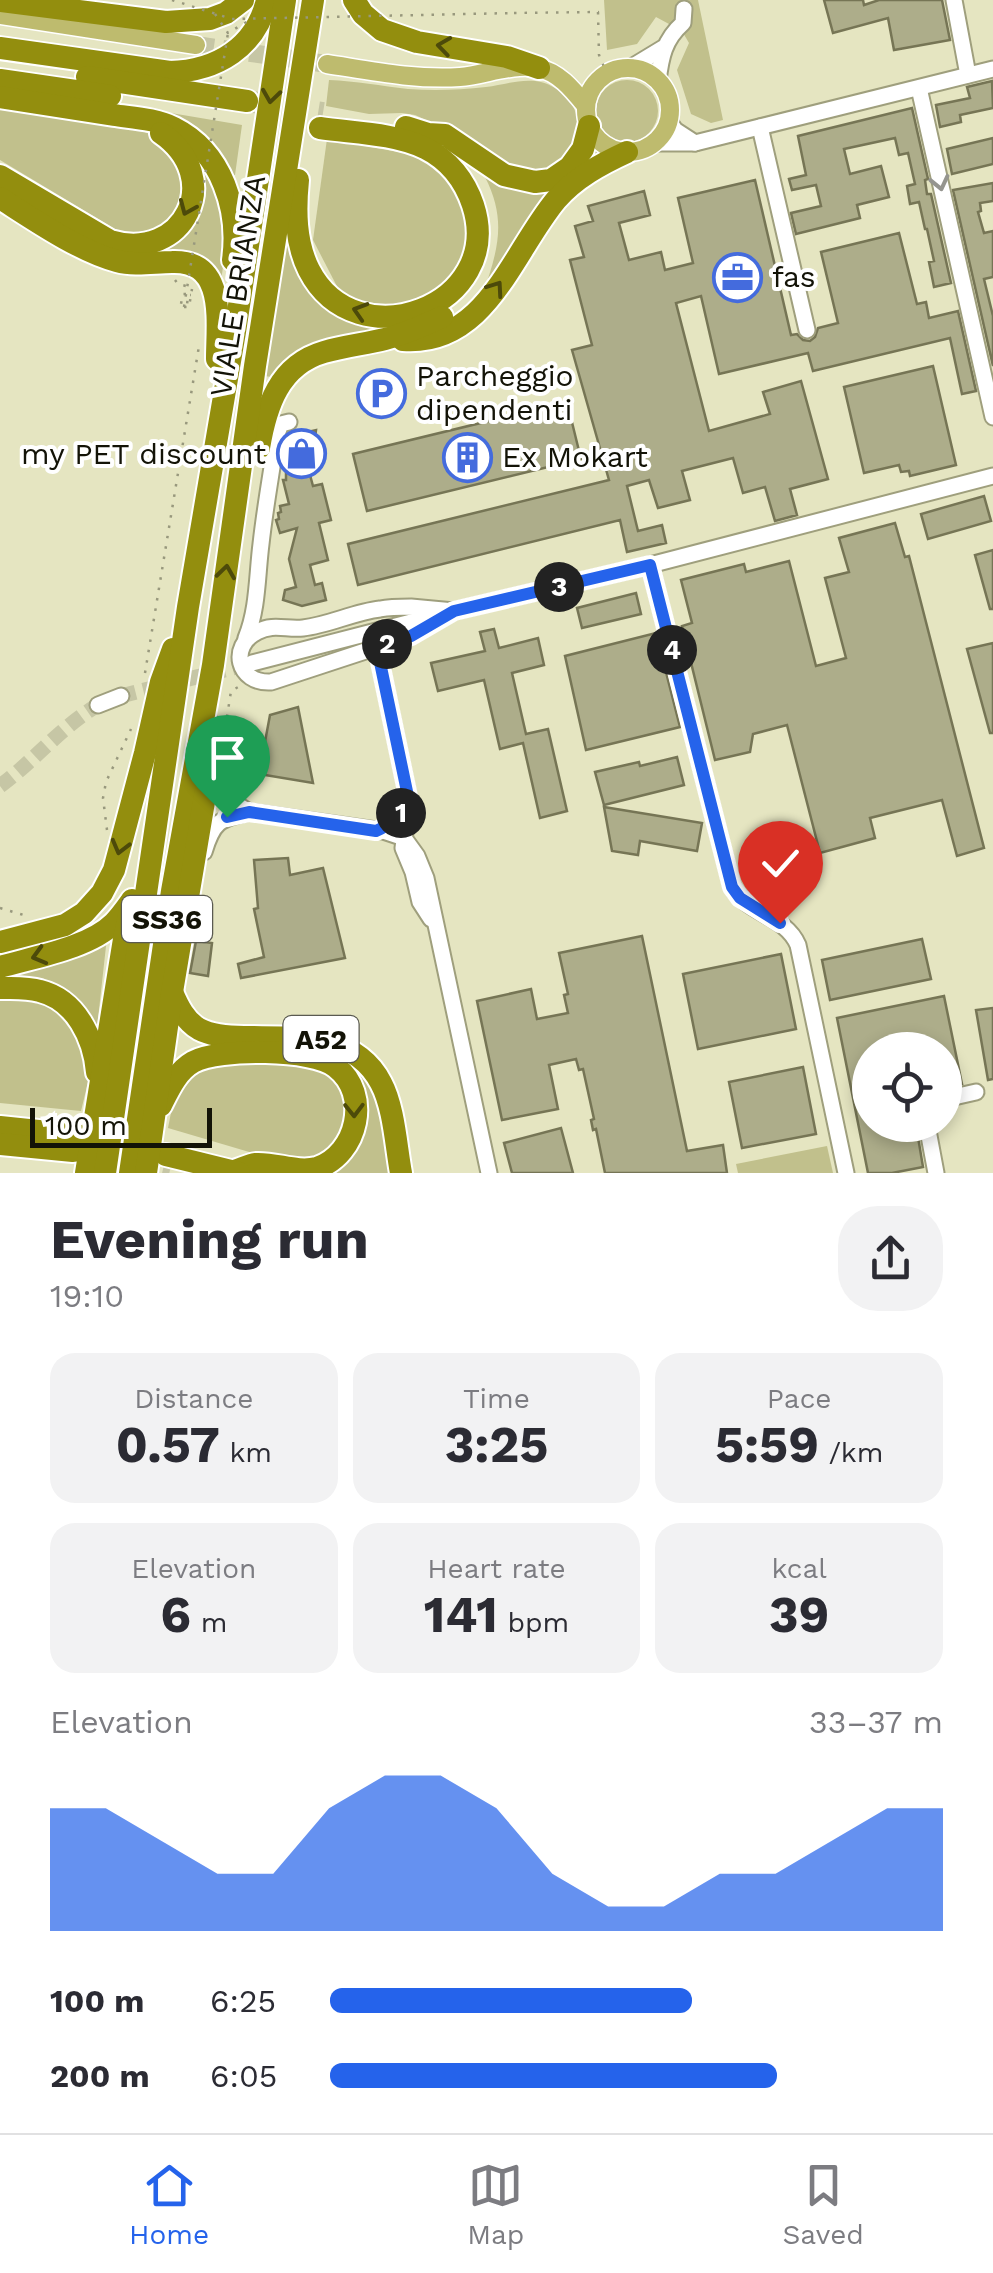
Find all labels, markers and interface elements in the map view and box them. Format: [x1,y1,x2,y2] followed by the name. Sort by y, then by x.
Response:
[436,37,453,58] one-way arrow
[262,88,283,105] one-way arrow
[203,172,272,399] street label: VIALE BRIANZA
[929,174,950,191] one-way arrow
[179,198,199,216] one-way arrow
[711,251,763,303] office icon: fas
[772,259,816,294] place label: fas
[484,281,502,299] one-way arrow
[352,302,369,323] one-way arrow
[416,358,574,427] place label: Parcheggio dipendenti
[355,367,407,419] parking icon: Parcheggio dipendenti
[275,428,327,480] shop icon: my PET discount
[441,431,493,483] building icon: Ex Mokart
[21,436,266,471] place label: my PET discount
[502,439,648,474] place label: Ex Mokart
[534,562,584,612] pin: 3
[215,564,236,581] one-way arrow
[551,570,567,603] text: 3
[362,619,412,669] pin: 2
[647,625,697,675] pin: 4
[379,627,395,660] text: 2
[663,633,681,666] text: 4
[185,715,270,818] pin
[200,730,255,785] icon: arrive
[376,788,426,838] pin: 1
[395,796,407,829] text: 1
[738,821,823,924] pin
[753,836,808,891] icon: check
[110,838,131,855] one-way arrow
[122,896,212,942] road number: SS36
[31,944,49,965] one-way arrow
[284,1016,358,1062] road number: A52
[852,1032,962,1142] map controls
[852,1032,962,1142] button: locate
[30,1103,212,1148] scale bar
[343,1104,365,1119] one-way arrow
[45,1109,127,1142] text: 100 m
[838,1206,943,1311] button: share
[50,1207,369,1271] text: Evening run
[50,1277,124,1315] text: 19:10
[134,1382,253,1415] text: Distance
[463,1382,530,1415] text: Time
[767,1382,832,1415] text: Pace
[116,1415,220,1474] text: 0.57
[445,1415,548,1474] text: 3:25
[715,1415,819,1474] text: 5:59
[220,1436,272,1469] text: km
[819,1436,883,1469] text: /km
[131,1552,256,1585] text: Elevation
[427,1552,566,1585] text: Heart rate
[771,1552,827,1585] text: kcal
[160,1585,191,1644] text: 6
[424,1585,498,1644] text: 141
[769,1585,829,1644] text: 39
[191,1606,227,1639] text: m
[498,1606,569,1639] text: bpm
[50,1703,193,1741] text: Elevation
[809,1703,943,1741] text: 33–37 m
[50,1982,144,2020] text: 100 m
[210,1982,276,2020] text: 6:25
[50,2057,150,2095] text: 200 m
[210,2057,277,2095] text: 6:05
[129,2158,209,2251] tab: Home
[467,2158,524,2251] tab: Map
[783,2158,864,2251] tab: Saved

